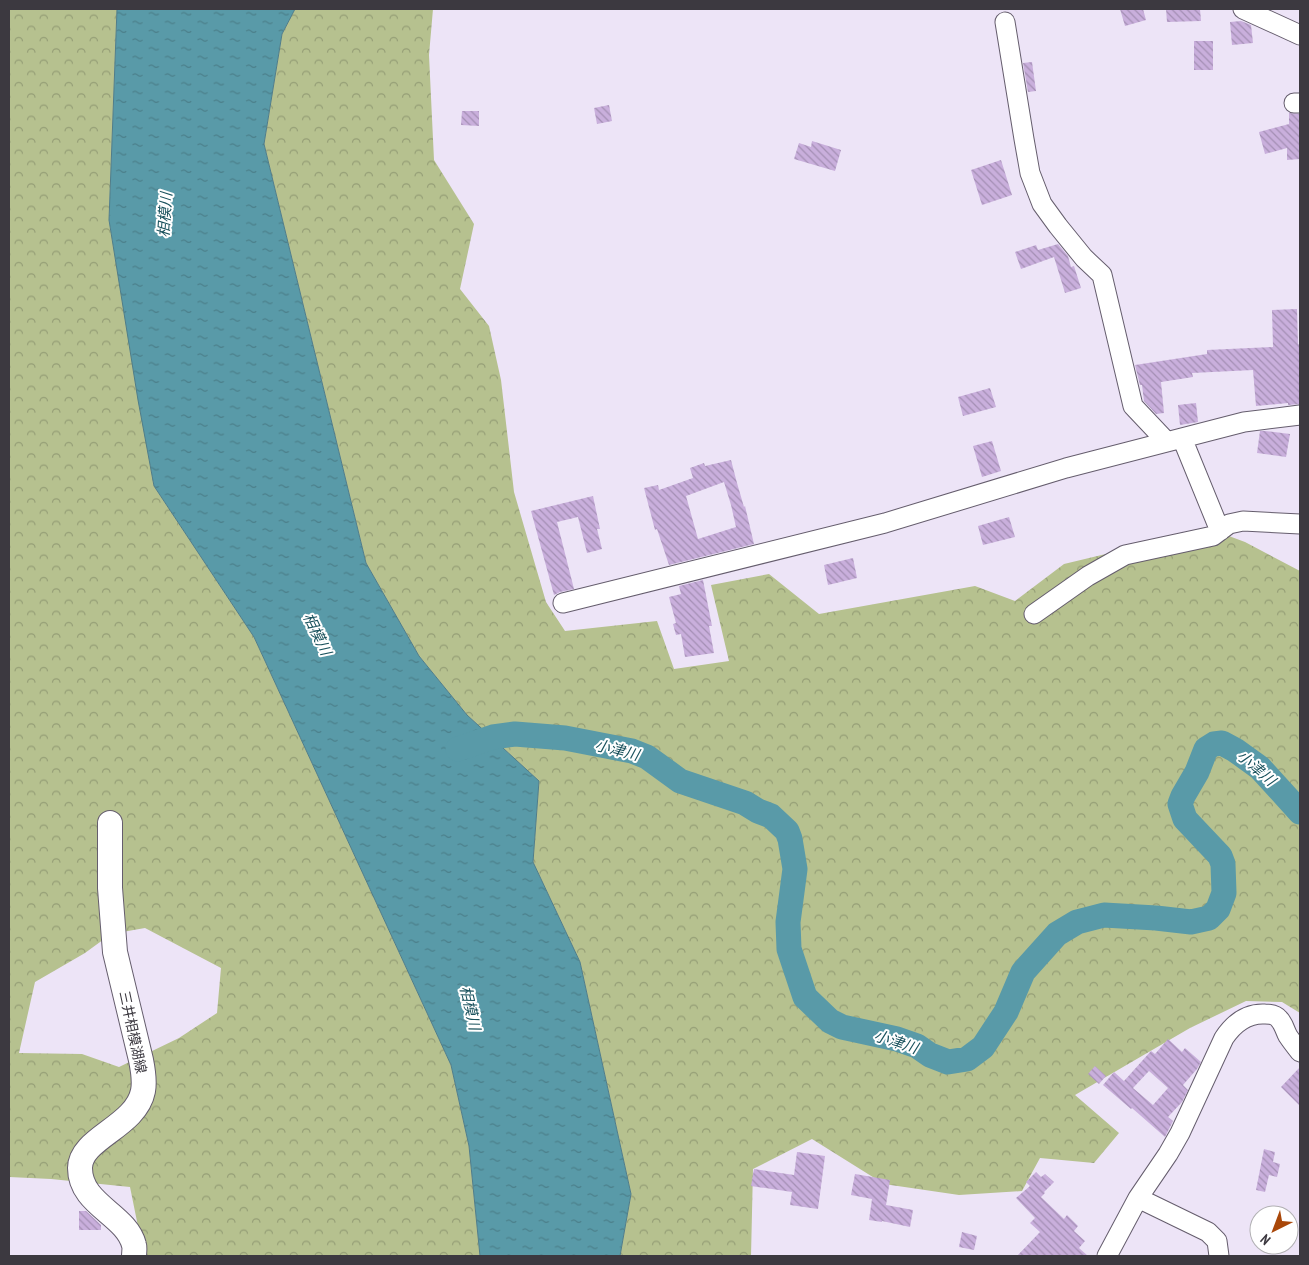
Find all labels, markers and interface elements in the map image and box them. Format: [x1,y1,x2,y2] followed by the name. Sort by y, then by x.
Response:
[153,190,176,238] water label: 相模川
[299,609,337,660] water label: 相模川
[593,735,643,765] water label: 小津川
[1233,746,1281,791] water label: 小津川
[456,984,485,1034] water label: 相模川
[115,989,151,1075] street label: 三井相模湖線
[872,1026,922,1058] water label: 小津川
[1249,1205,1299,1255] north arrow
[1256,1230,1274,1249] text: N

